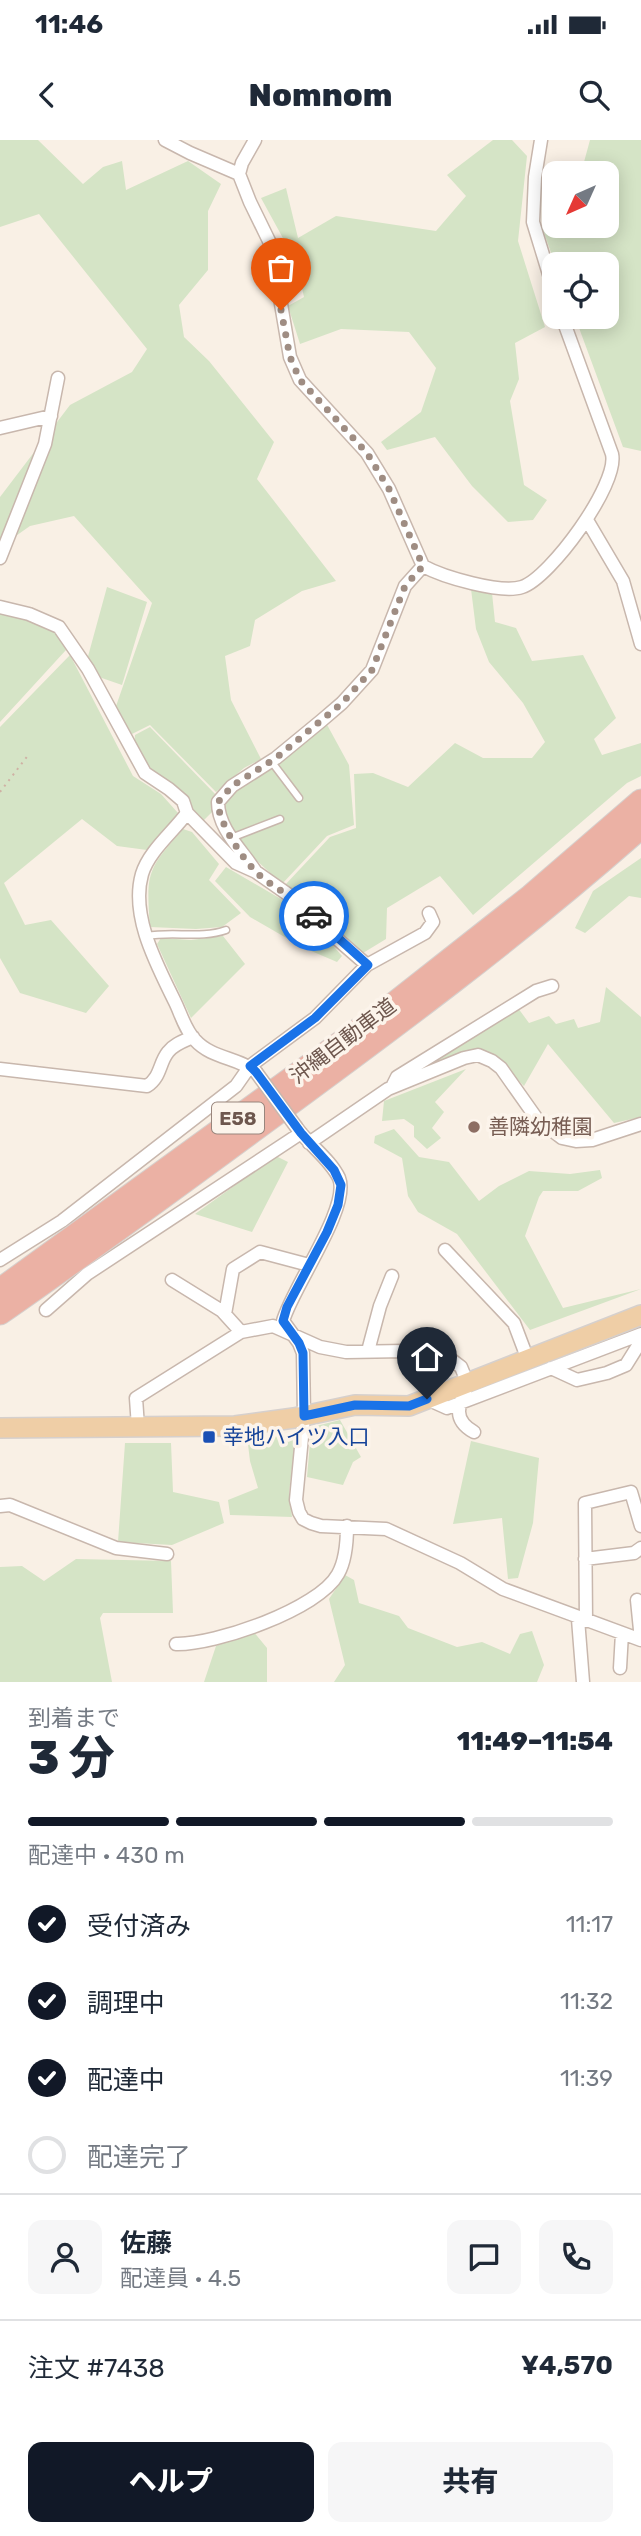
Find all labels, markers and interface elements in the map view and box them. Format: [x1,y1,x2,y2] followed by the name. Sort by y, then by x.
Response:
[35,9,103,40] text: 11:46
[28,76,66,114] icon: back
[249,76,392,114] text: Nomnom
[575,76,613,114] icon: search
[542,161,620,238] north arrow
[542,161,619,329] map controls
[251,238,311,310] pin
[262,249,300,287] icon: bag
[542,252,619,329] button: locate
[279,881,349,951] courier
[295,897,333,935] icon: car
[285,993,401,1088] street label: 沖縄自動車道
[212,1102,264,1134] road number: E58
[488,1114,593,1139] place label: 善隣幼稚園
[466,1119,482,1135] marker: 善隣幼稚園
[397,1327,457,1399] pin
[408,1338,446,1376] icon: home
[223,1424,370,1449] place label: 幸地ハイツ入口
[201,1429,217,1445] marker: 幸地ハイツ入口
[28,1704,120,1732] text: 到着まで
[457,1726,613,1757] text: 11:49–11:54
[28,1731,115,1786] text: 3 分
[28,1841,185,1869] text: 配達中 · 430 m
[28,1905,66,1943] icon: check
[566,1910,613,1938] text: 11:17
[87,1911,191,1942] text: 受付済み
[28,1982,66,2020] icon: check
[560,1987,613,2015] text: 11:32
[87,1988,165,2019] text: 調理中
[28,2059,66,2097] icon: check
[560,2064,613,2092] text: 11:39
[87,2065,165,2096] text: 配達中
[87,2142,191,2173] text: 配達完了
[28,2220,102,2294] button: person
[447,2220,521,2294] button: chat
[539,2220,613,2294] button: phone
[120,2228,172,2259] text: 佐藤
[120,2264,241,2292] text: 配達員 · 4.5
[521,2350,613,2381] text: ¥4,570
[28,2353,165,2384] text: 注文 #7438
[28,2442,314,2522] button: ヘルプ
[328,2442,613,2522] button: 共有

